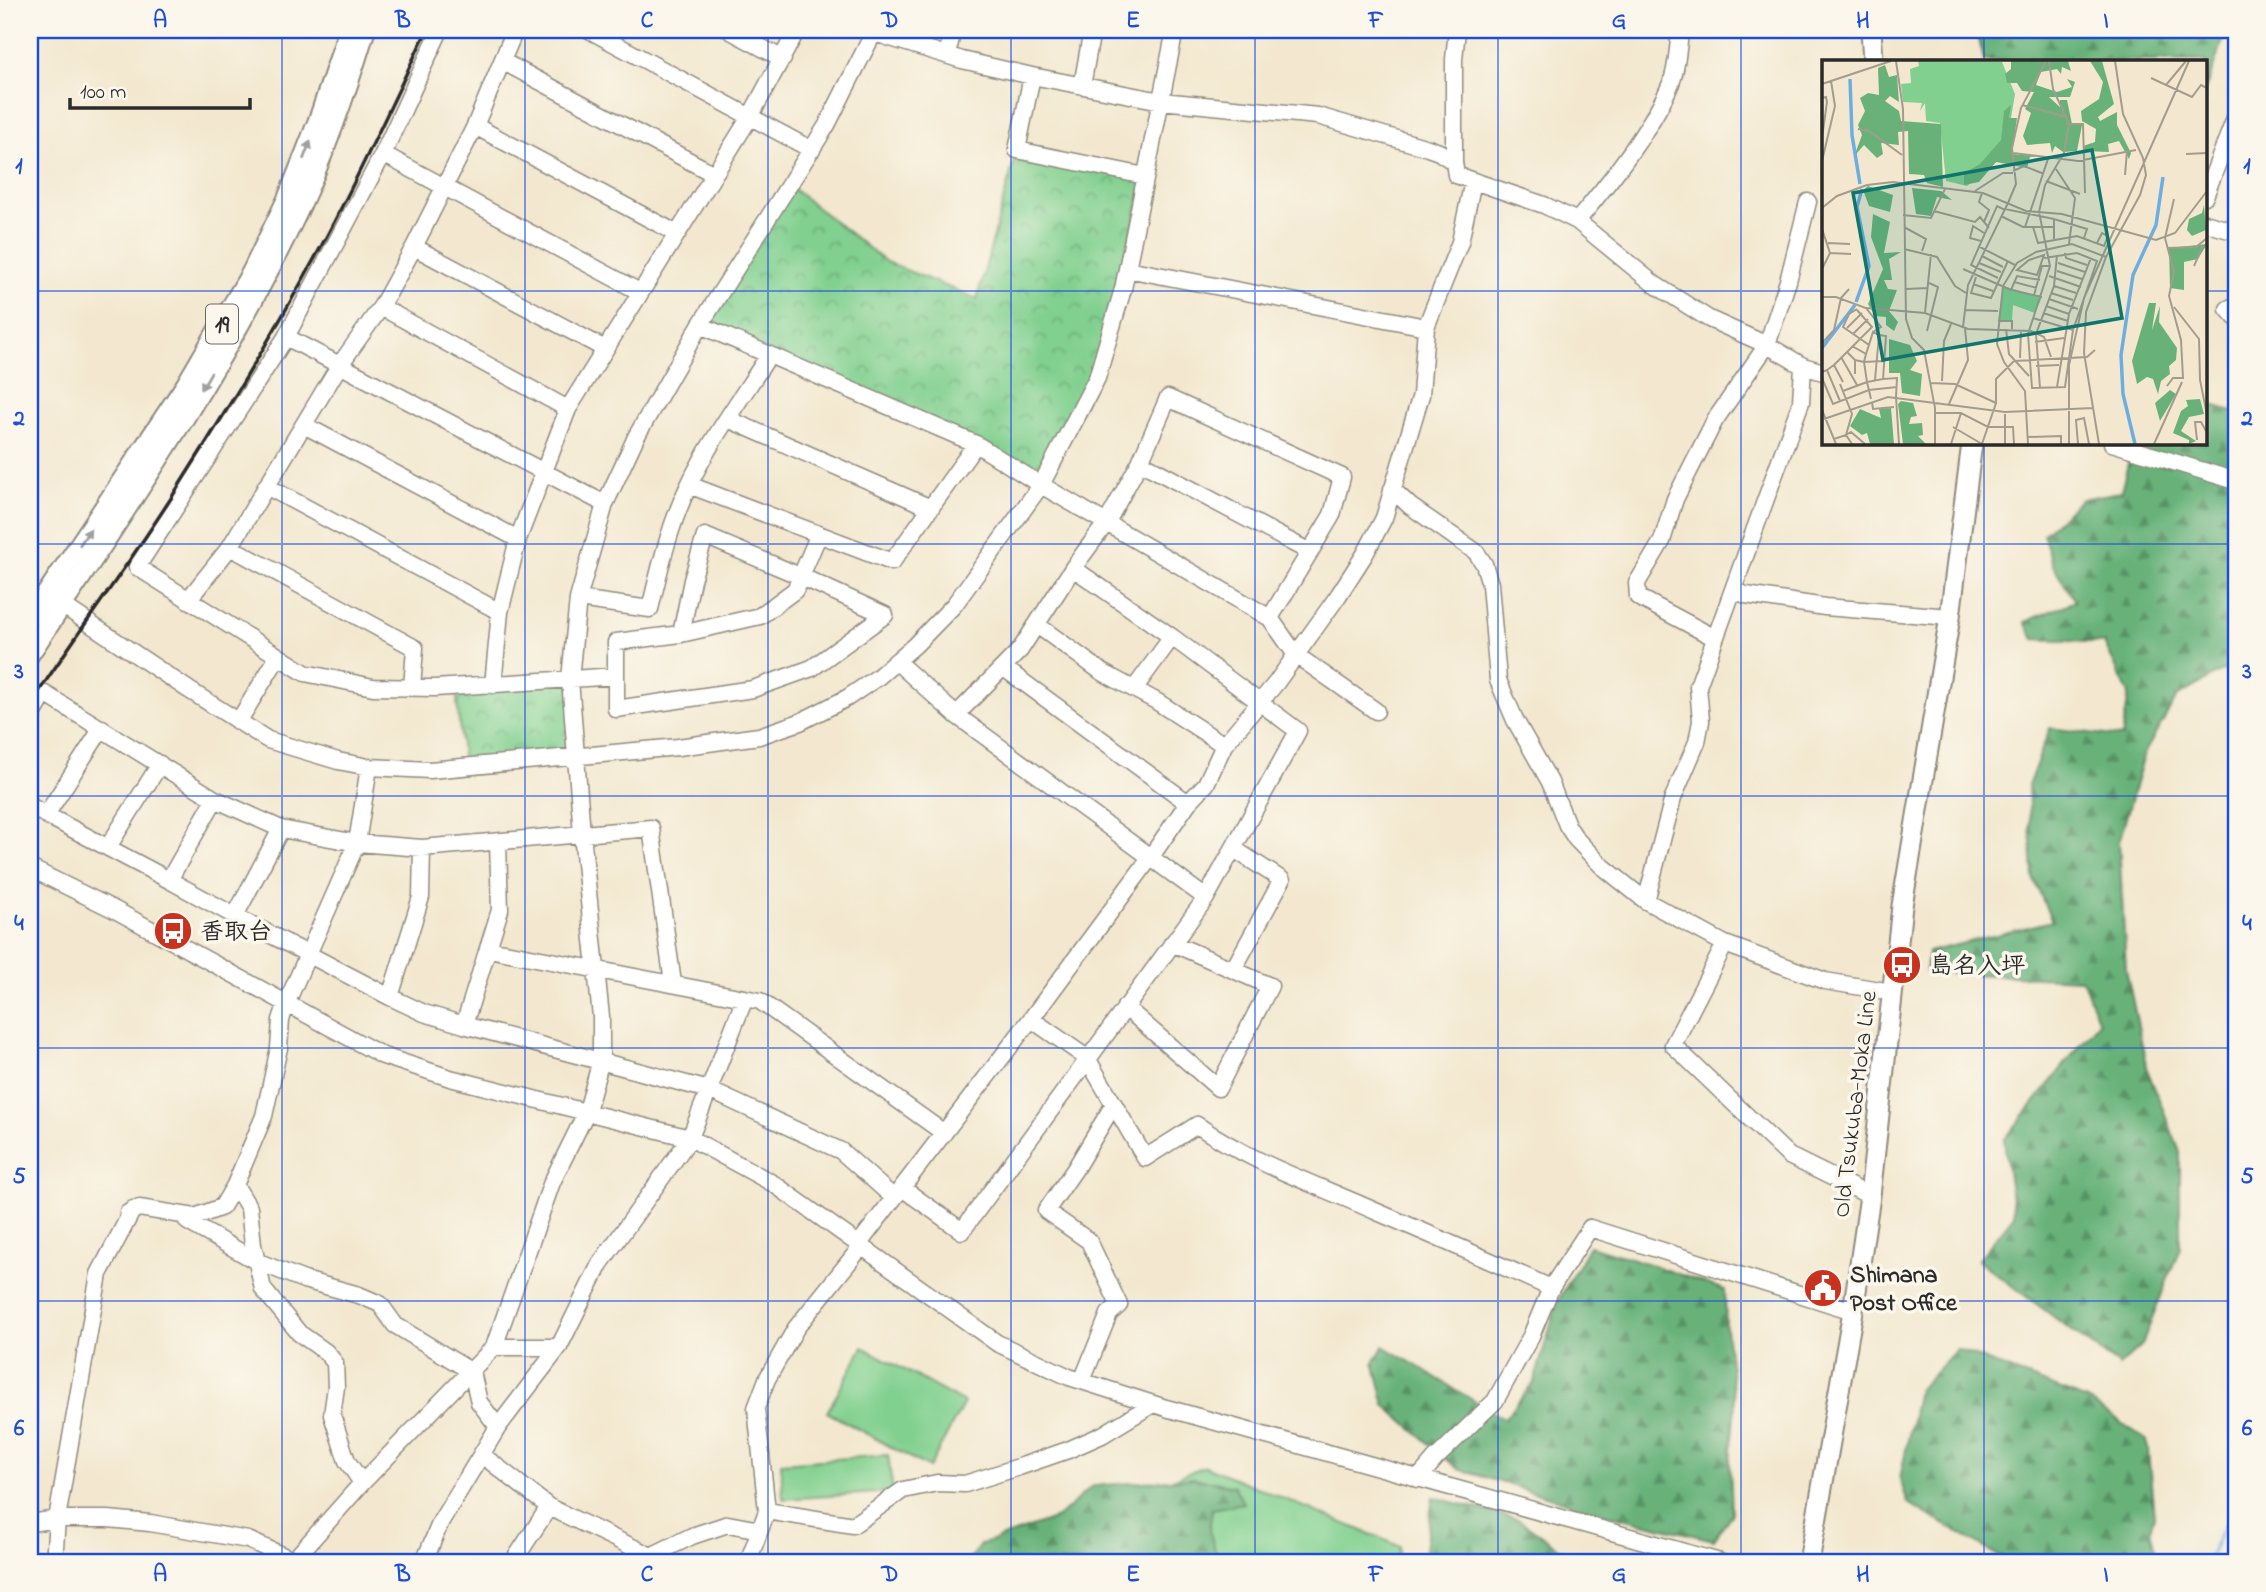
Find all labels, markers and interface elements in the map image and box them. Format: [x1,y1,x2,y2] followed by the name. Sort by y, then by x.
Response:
[153,5,167,38] text: A
[394,5,411,38] text: B
[641,5,654,38] text: C
[881,5,898,38] text: D
[1126,5,1140,38] text: E
[1368,5,1384,38] text: F
[1612,5,1626,38] text: G
[1856,5,1870,38] text: H
[2103,5,2109,38] text: I
[1822,60,2206,444] inset map
[70,66,250,110] scale bar
[80,78,126,108] text: 100 m
[302,139,313,160] one-way arrow
[15,151,23,184] text: 1
[2243,151,2251,184] text: 1
[206,304,238,344] road number: 19
[200,371,212,390] one-way arrow
[12,403,25,436] text: 2
[2240,403,2253,436] text: 2
[78,527,91,547] one-way arrow
[13,656,24,689] text: 3
[2241,656,2252,689] text: 3
[14,908,24,941] text: 4
[2242,908,2252,941] text: 4
[152,910,194,952] bus stop icon: 香取台
[200,916,272,951] place label: 香取台
[1881,944,1923,986] bus stop icon: 島名入坪
[1929,950,2025,985] place label: 島名入坪
[1825,989,1888,1220] street label: Old Tsukuba-Moka Line
[12,1161,26,1194] text: 5
[2240,1161,2254,1194] text: 5
[1850,1259,1958,1322] place label: Shimana Post Office
[1802,1267,1844,1309] public building icon: Shimana Post Office
[14,1413,25,1446] text: 6
[2242,1413,2253,1446] text: 6
[153,1559,167,1592] text: A
[394,1559,411,1592] text: B
[641,1559,654,1592] text: C
[881,1559,898,1592] text: D
[1126,1559,1140,1592] text: E
[1368,1559,1384,1592] text: F
[1612,1559,1626,1592] text: G
[1856,1559,1870,1592] text: H
[2103,1559,2109,1592] text: I

